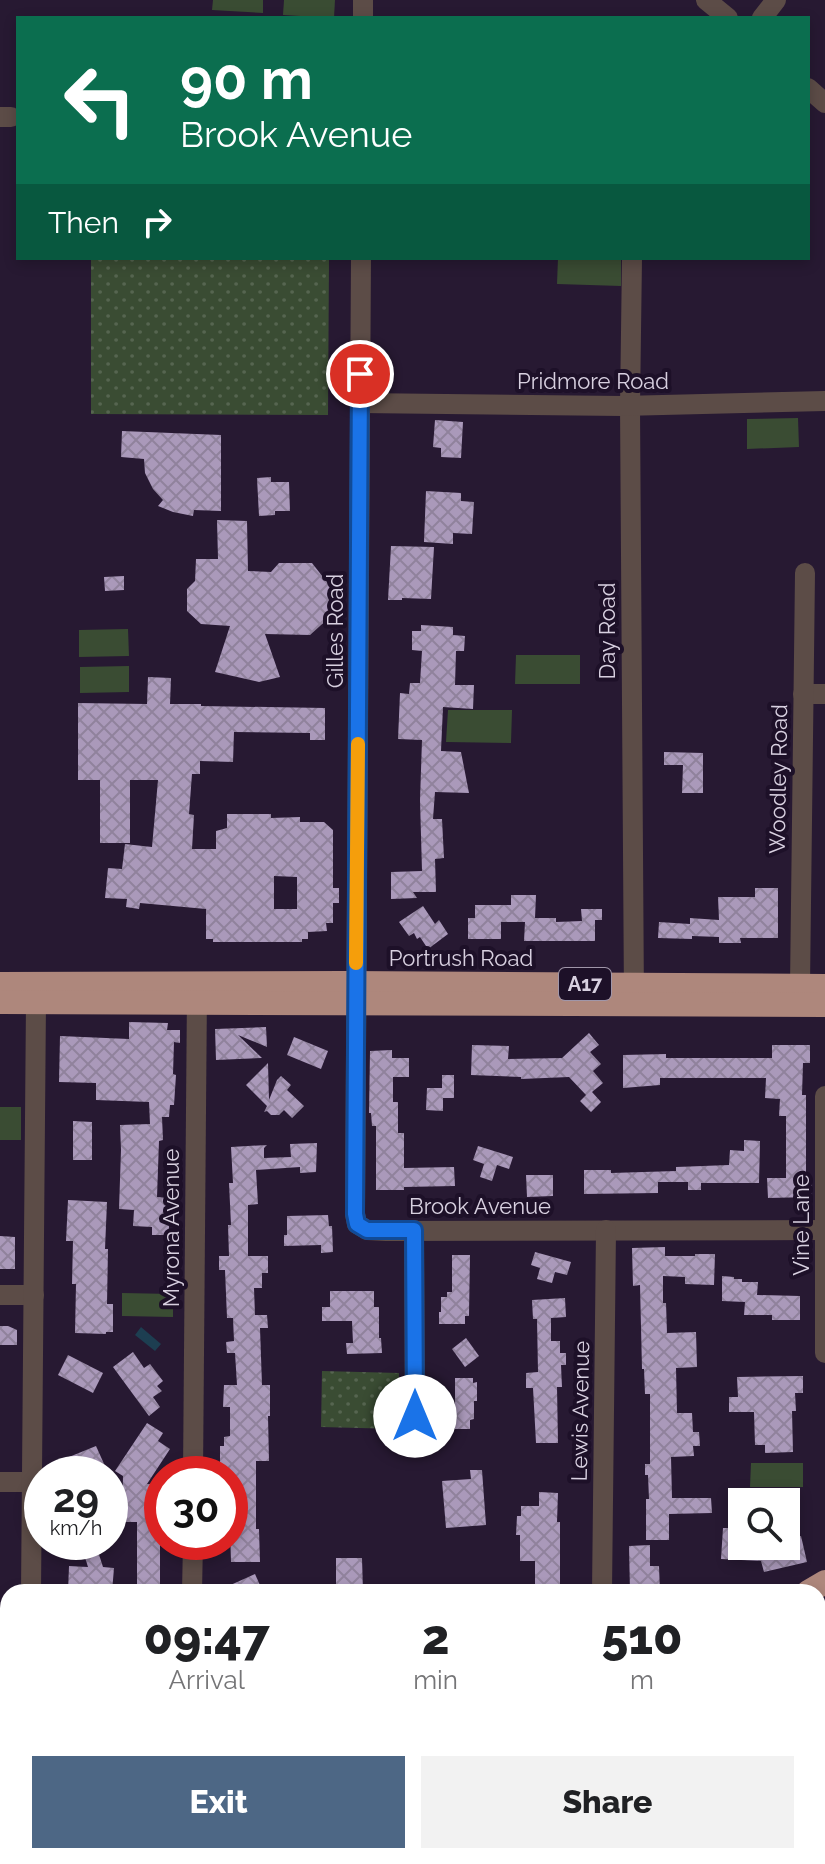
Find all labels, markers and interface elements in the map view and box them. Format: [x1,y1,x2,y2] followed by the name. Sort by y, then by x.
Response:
[180,46,313,112] text: 90 m
[48,48,152,152] icon: left
[180,113,412,155] text: Brook Avenue
[135,200,179,244] icon: right
[48,205,119,240] text: Then
[326,340,394,408] pin
[338,352,382,396] icon: arrive
[517,368,669,394] street label: Pridmore Road
[322,574,348,688] street label: Gilles Road
[594,582,620,680] street label: Day Road
[764,704,792,854] street label: Woodley Road
[389,945,533,971] street label: Portrush Road
[559,968,611,1000] road number: A17
[158,1149,184,1307] street label: Myrona Avenue
[788,1174,814,1276] street label: Vine Lane
[409,1193,551,1219] street label: Brook Avenue
[566,1340,594,1482] street label: Lewis Avenue
[373,1374,457,1458] position arrow
[144,1456,248,1560] speed limit sign: 30
[53,1474,99,1521] text: 29
[728,1488,800,1560] map controls
[728,1488,800,1560] button: search
[50,1516,102,1540] text: km/h
[143,1609,270,1665] text: 09:47
[422,1609,449,1665] text: 2
[601,1609,683,1665] text: 510
[168,1665,245,1695] text: Arrival
[413,1665,458,1695] text: min
[630,1665,654,1695] text: m
[32,1756,405,1848] button: Exit
[421,1756,794,1848] button: Share

